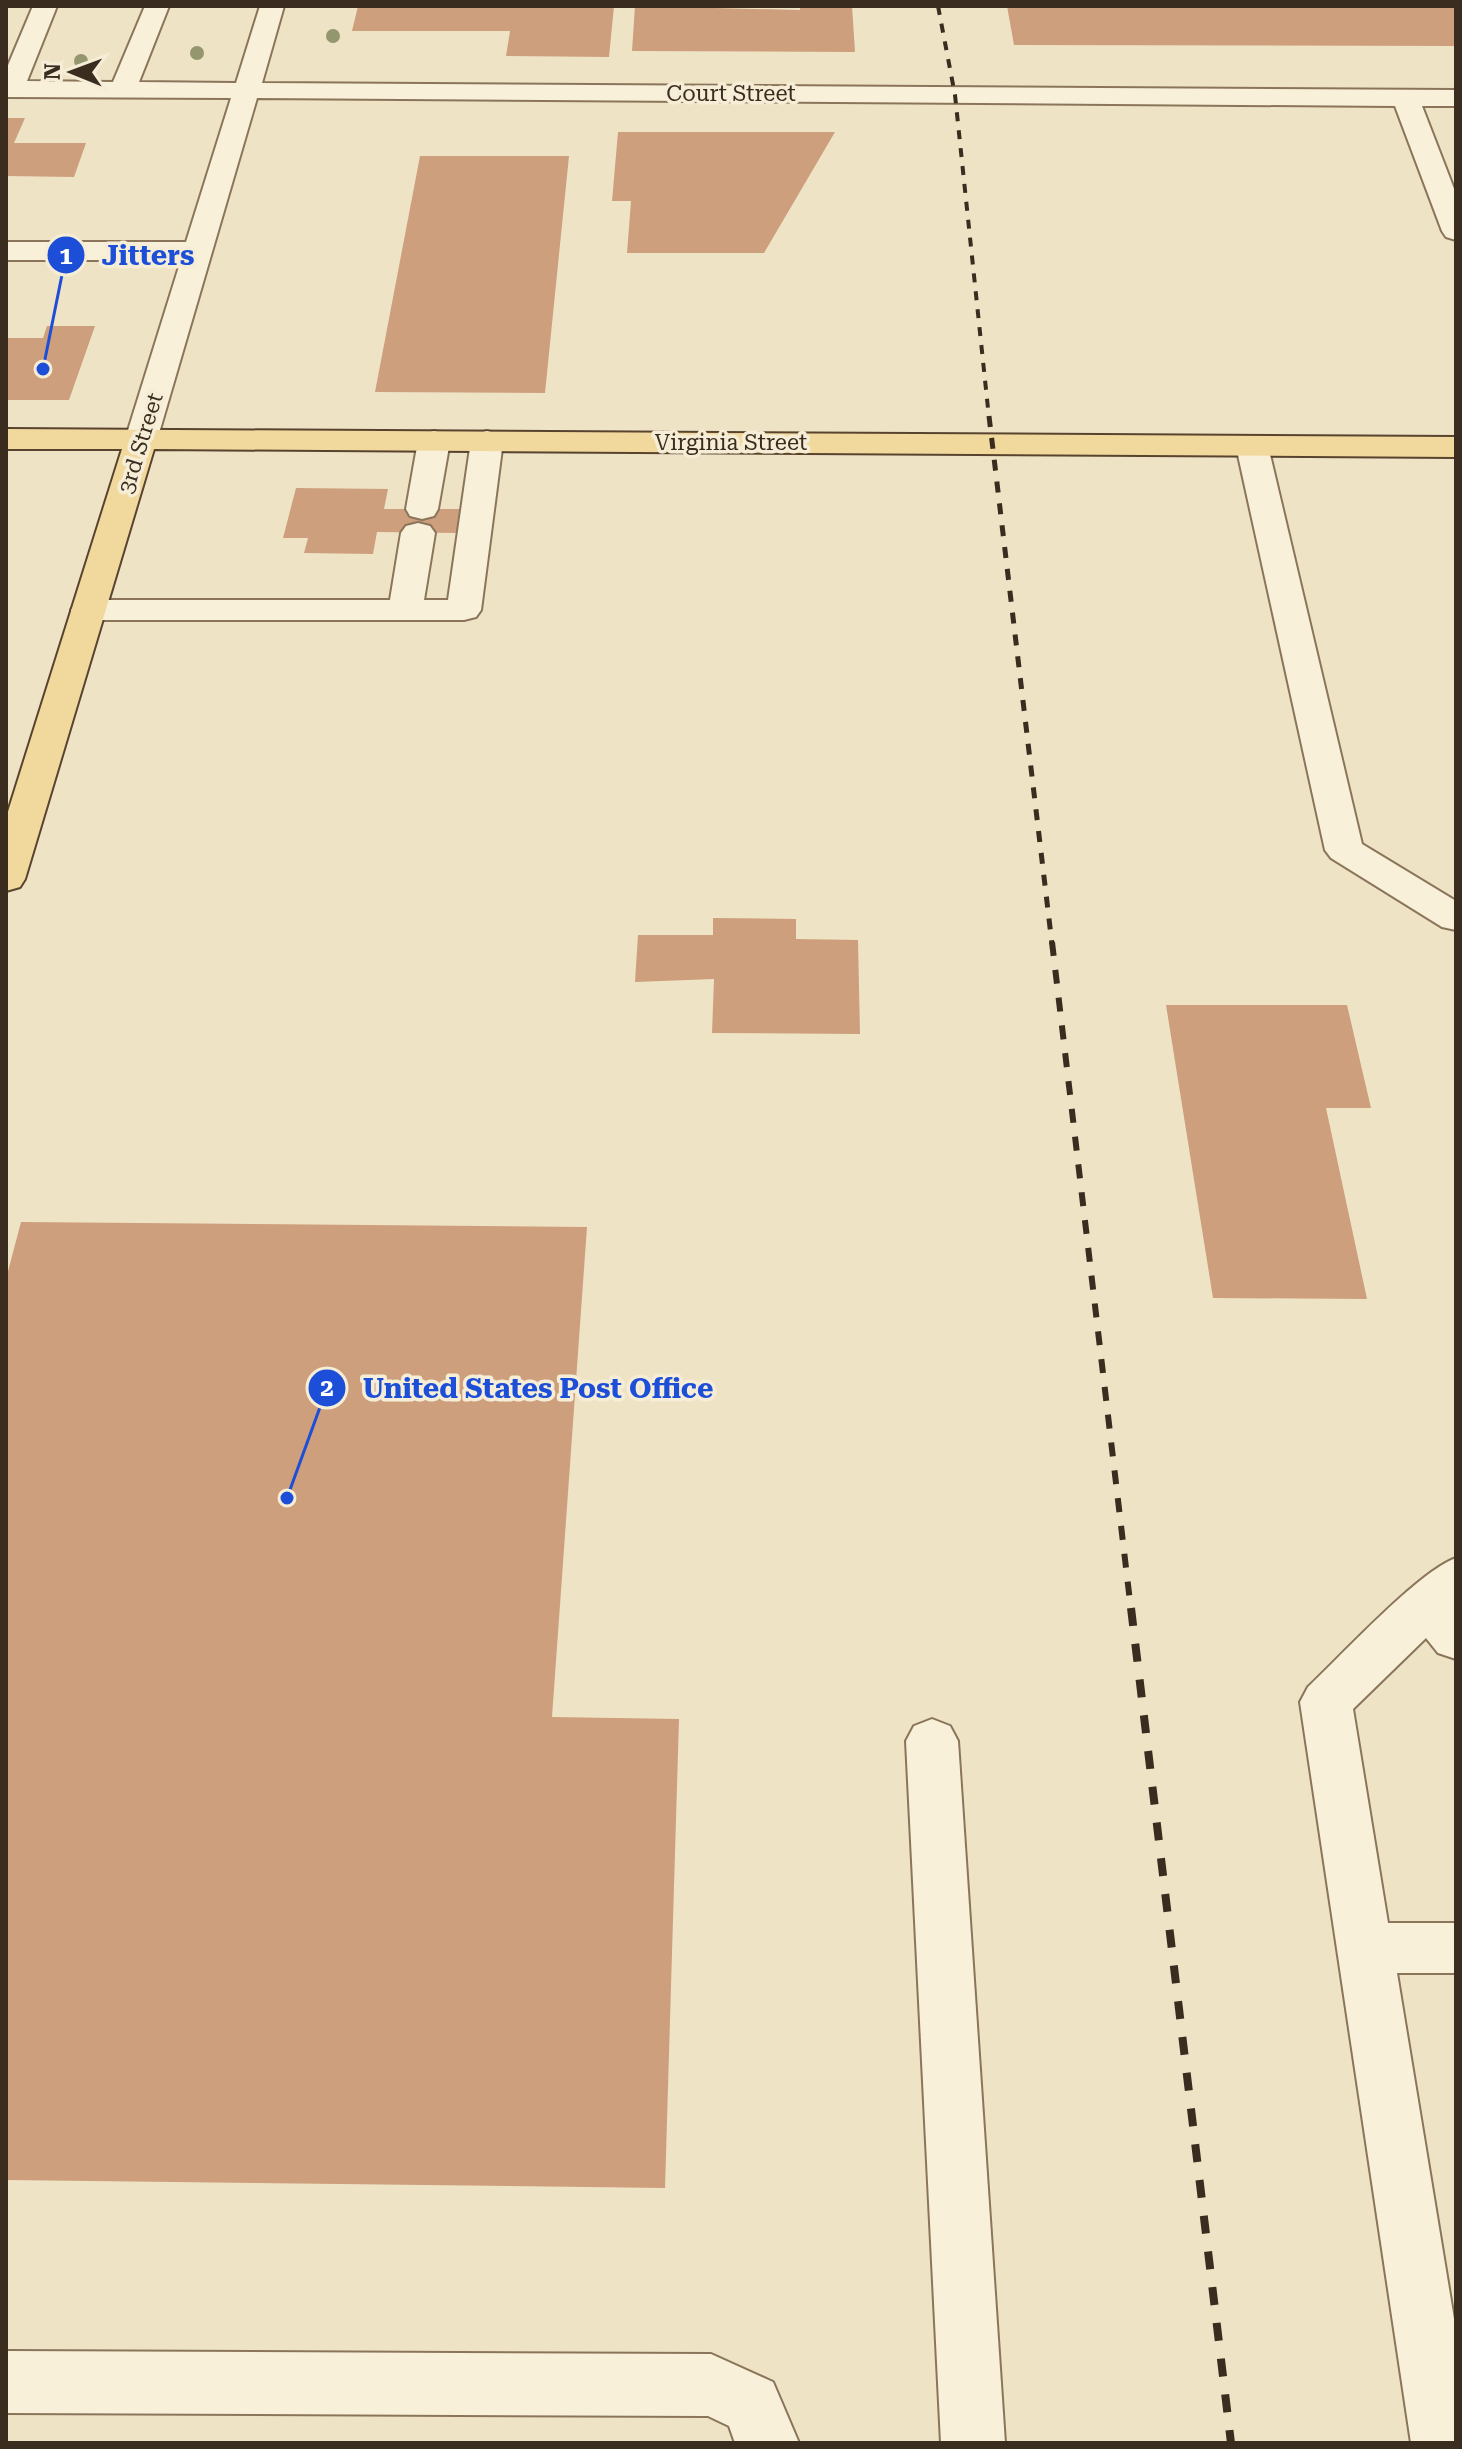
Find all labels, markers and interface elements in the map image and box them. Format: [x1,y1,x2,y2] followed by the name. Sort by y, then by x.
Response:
[32,32,112,112] north arrow
[40,63,65,80] text: N
[666,81,796,106] street label: Court Street
[46,229,210,281] callout: Jitters
[102,239,194,272] text: Jitters
[59,242,73,270] text: 1
[113,390,168,496] street label: 3rd Street
[655,430,807,455] street label: Virginia Street
[307,1362,729,1414] callout: United States Post Office
[363,1372,713,1405] text: United States Post Office
[320,1374,334,1402] text: 2

